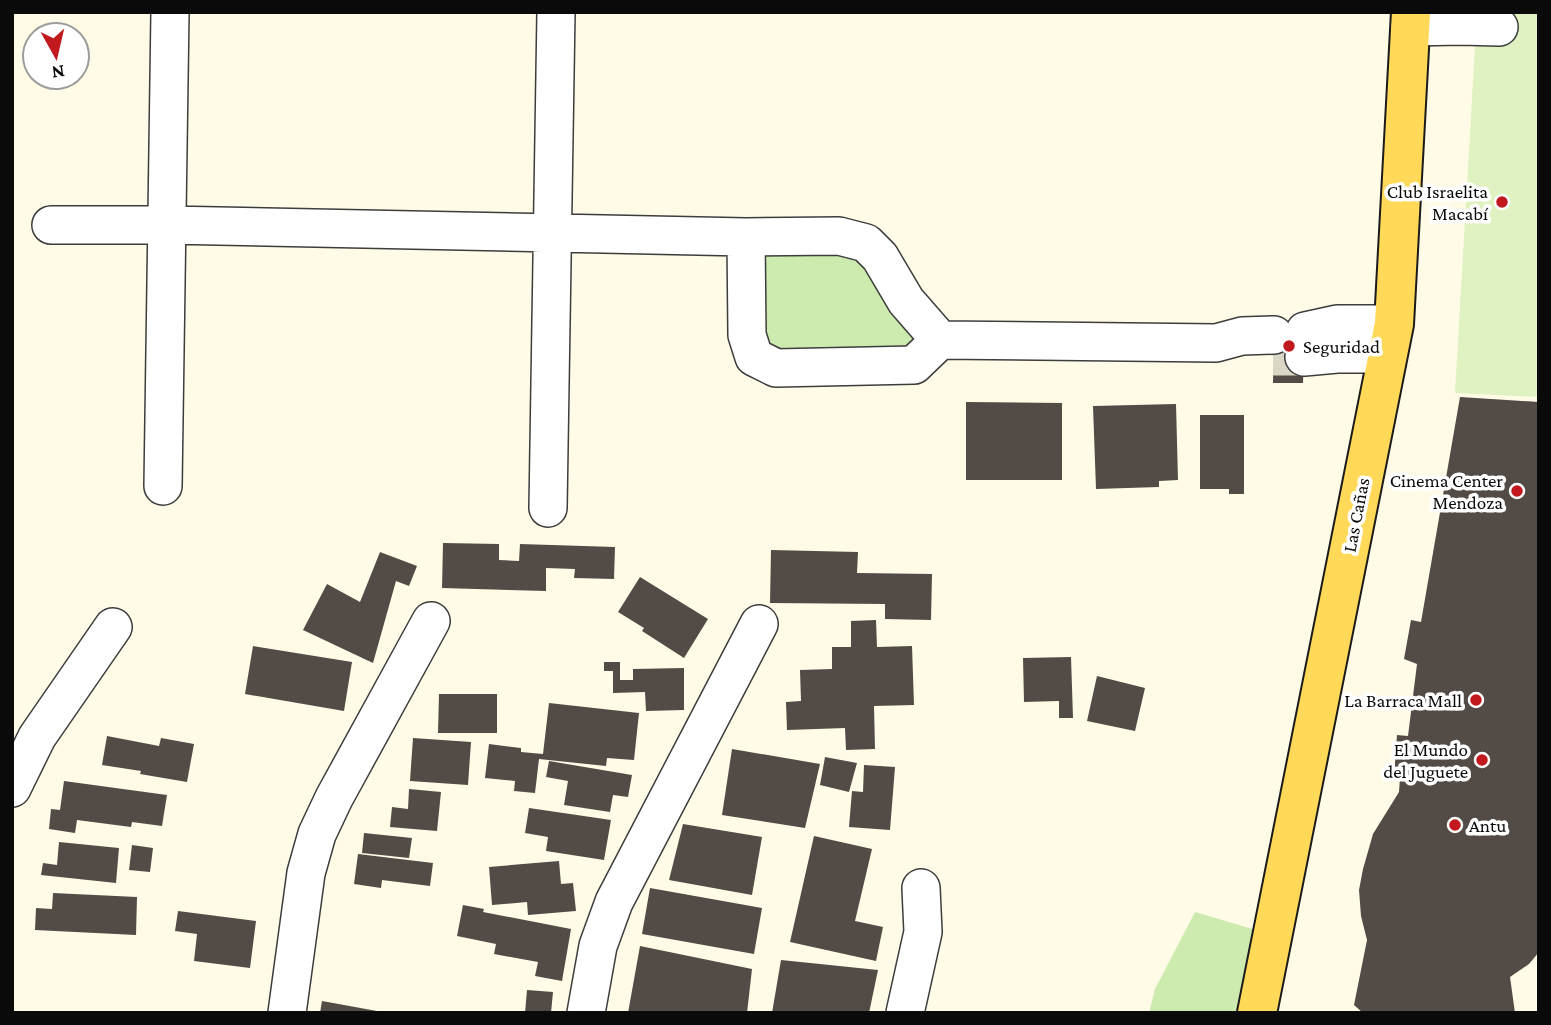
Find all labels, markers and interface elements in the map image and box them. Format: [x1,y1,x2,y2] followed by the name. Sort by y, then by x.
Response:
[21,21,91,91] north arrow
[50,61,66,84] text: N
[1387,181,1489,224] place label: Club Israelita Macabí
[1494,194,1510,210] marker: Club Israelita Macabí
[1303,336,1380,357] place label: Seguridad
[1281,338,1297,354] marker: Seguridad
[1390,470,1503,513] place label: Cinema Center Mendoza
[1338,476,1374,554] street label: Las Cañas
[1509,483,1525,499] marker: Cinema Center Mendoza
[1344,690,1462,711] place label: La Barraca Mall
[1468,692,1484,708] marker: La Barraca Mall
[1383,739,1468,782] place label: El Mundo del Juguete
[1474,752,1490,768] marker: El Mundo del Juguete
[1469,815,1506,836] place label: Antu
[1447,817,1463,833] marker: Antu

